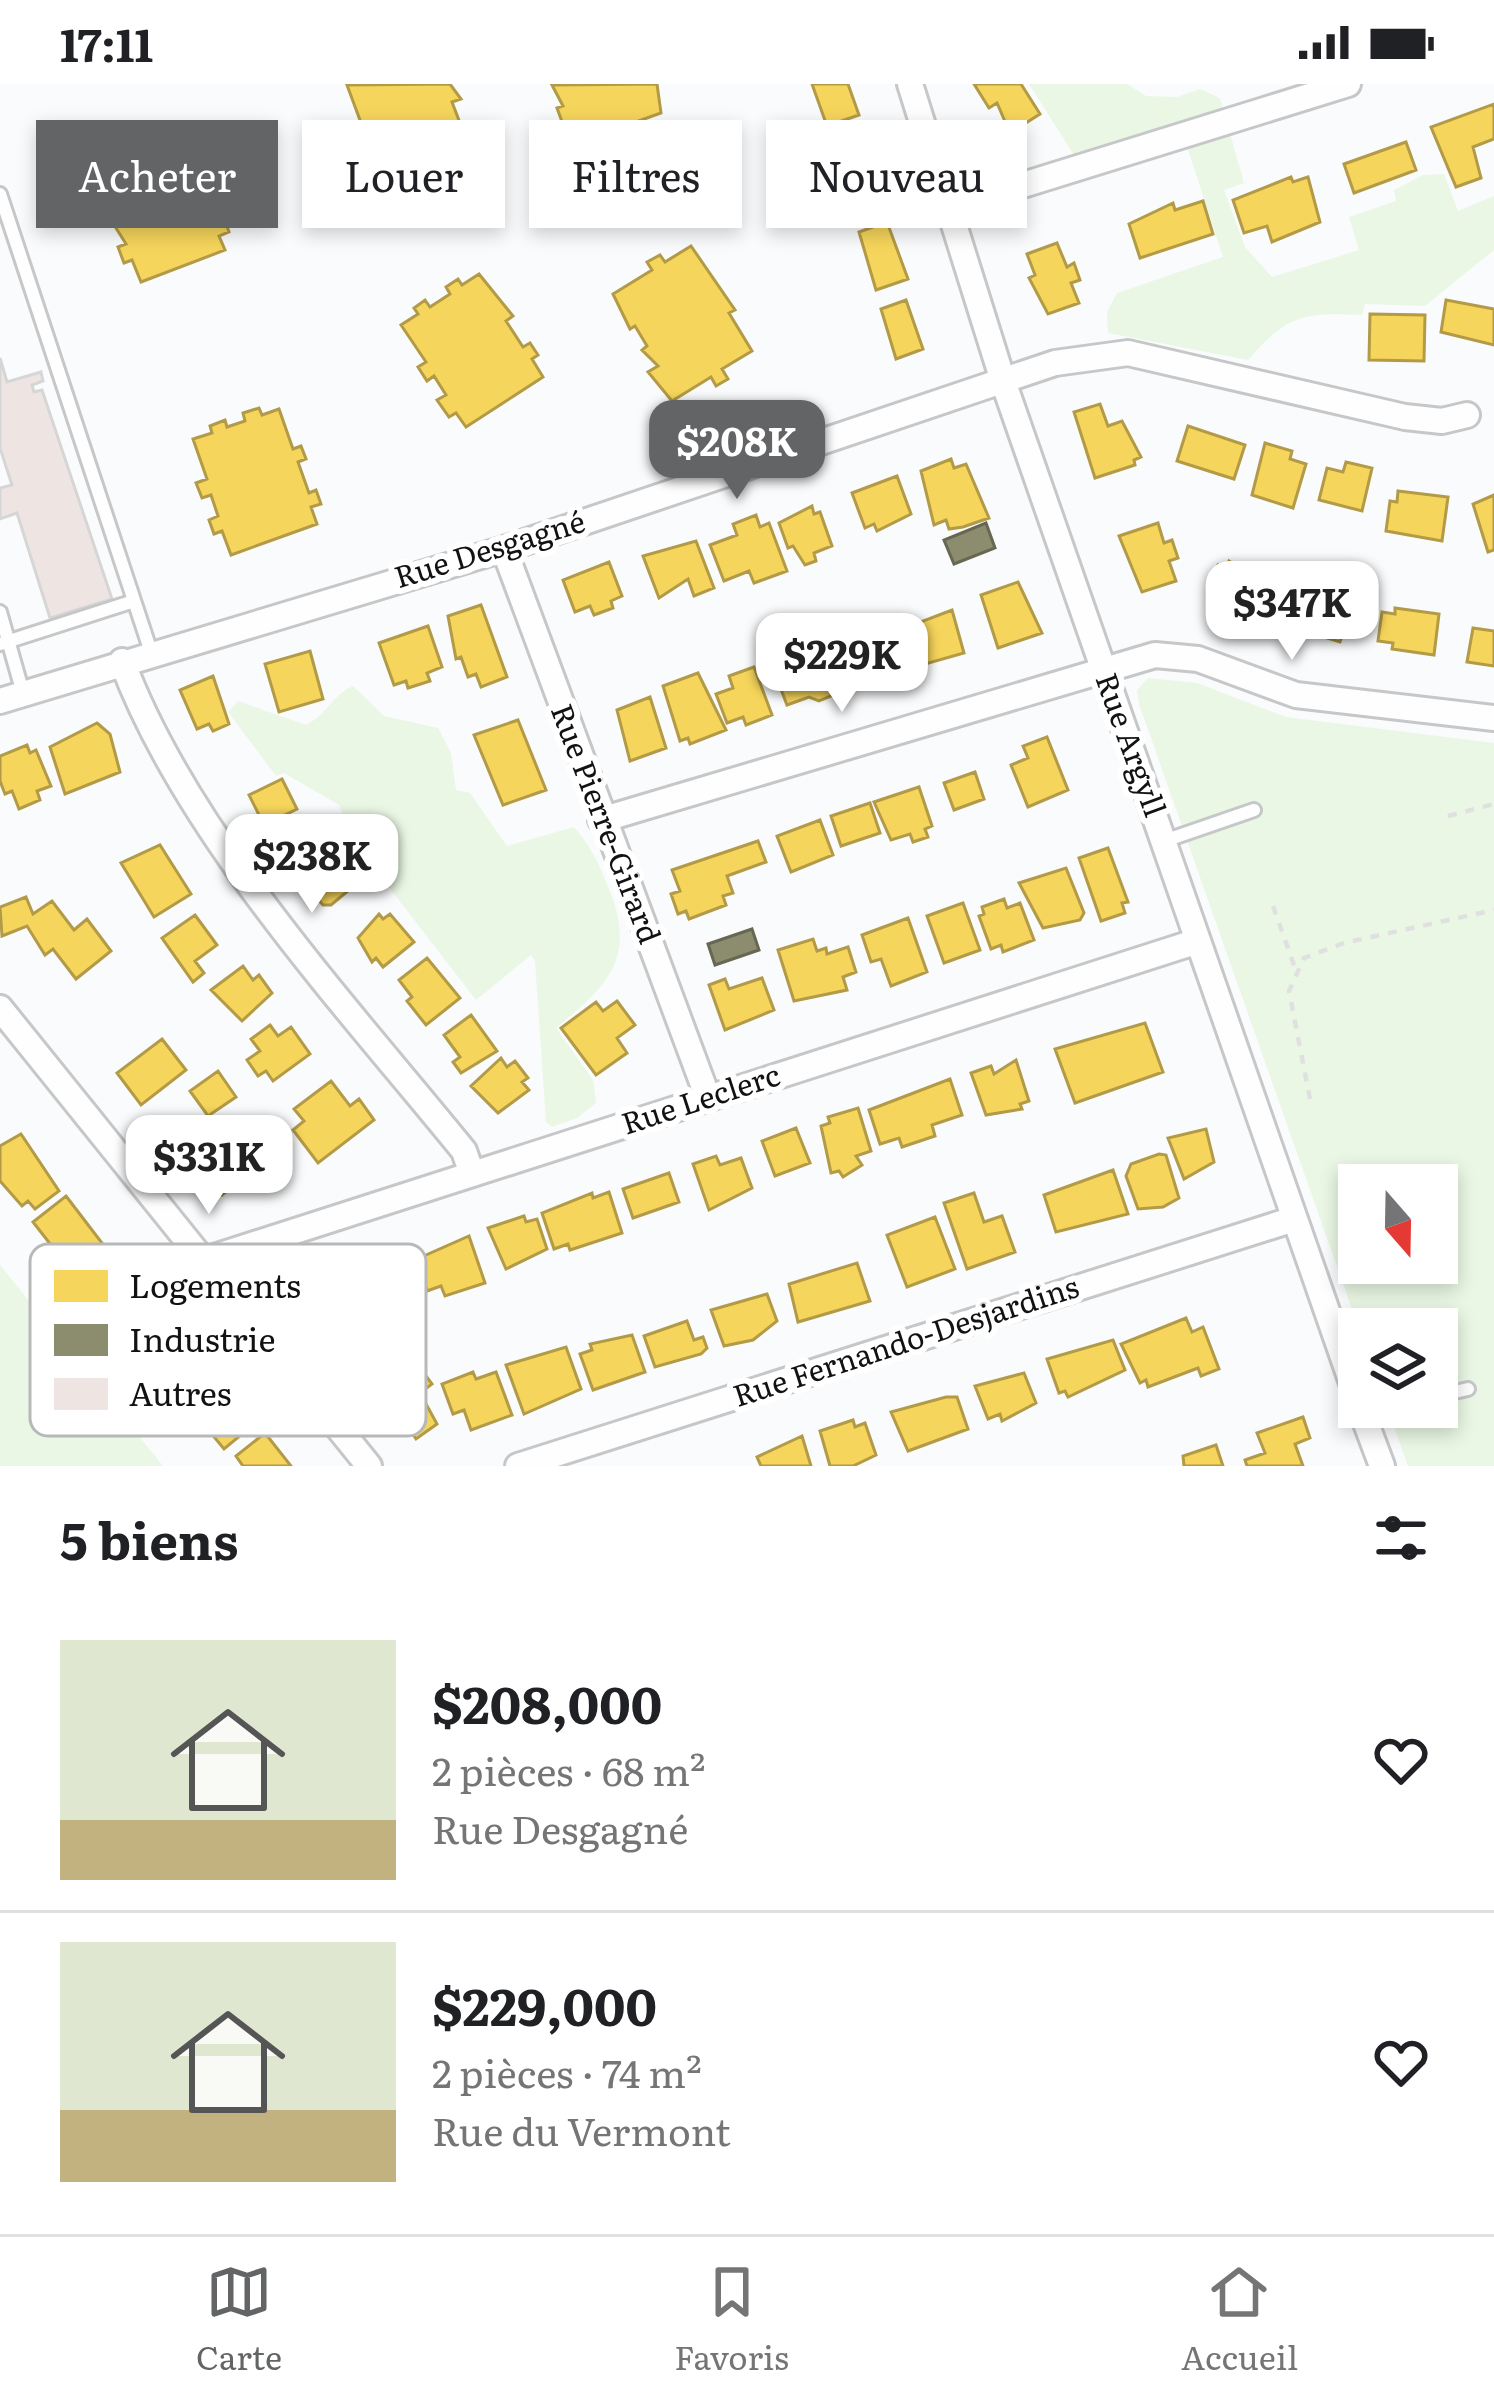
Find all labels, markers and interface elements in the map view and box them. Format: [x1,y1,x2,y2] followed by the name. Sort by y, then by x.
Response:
[60,9,153,76] text: 17:11
[36,120,278,228] chip: Acheter
[302,120,505,228] chip: Louer
[529,120,742,228] chip: Filtres
[766,120,1027,228] chip: Nouveau
[653,400,821,502] pin: $208K
[676,410,798,468] text: $208K
[388,497,590,597] street label: Rue Desgagné
[1208,561,1376,663] pin: $347K
[1233,571,1351,629] text: $347K
[758,613,926,715] pin: $229K
[783,623,901,681] text: $229K
[1087,666,1179,822] street label: Rue Argyll
[542,697,674,949] street label: Rue Pierre-Girard
[228,814,396,916] pin: $238K
[252,824,372,882] text: $238K
[615,1051,785,1143] street label: Rue Leclerc
[125,1115,293,1217] pin: $331K
[153,1125,265,1183] text: $331K
[1338,1164,1458,1284] north arrow
[1338,1164,1458,1428] map controls
[30,1244,426,1436] legend
[129,1259,301,1308] text: Logements
[727,1262,1084,1416] street label: Rue Fernando-Desjardins
[1338,1308,1458,1428] button: layers
[129,1313,276,1362] text: Industrie
[129,1367,231,1416] text: Autres
[60,1500,238,1576] text: 5 biens
[1368,1505,1434,1571] icon: filters
[432,1664,662,1740] text: $208,000
[156,1688,300,1832] icon: home
[1368,1727,1434,1793] icon: heart
[432,1740,706,1798] text: 2 pièces · 68 m²
[432,1798,688,1856] text: Rue Desgagné
[432,1966,657,2042] text: $229,000
[156,1990,300,2134] icon: home
[1368,2029,1434,2095] icon: heart
[432,2042,702,2100] text: 2 pièces · 74 m²
[432,2100,731,2158] text: Rue du Vermont
[196,2259,282,2380] tab: Carte
[674,2259,789,2380] tab: Favoris
[1181,2259,1298,2380] tab: Accueil

